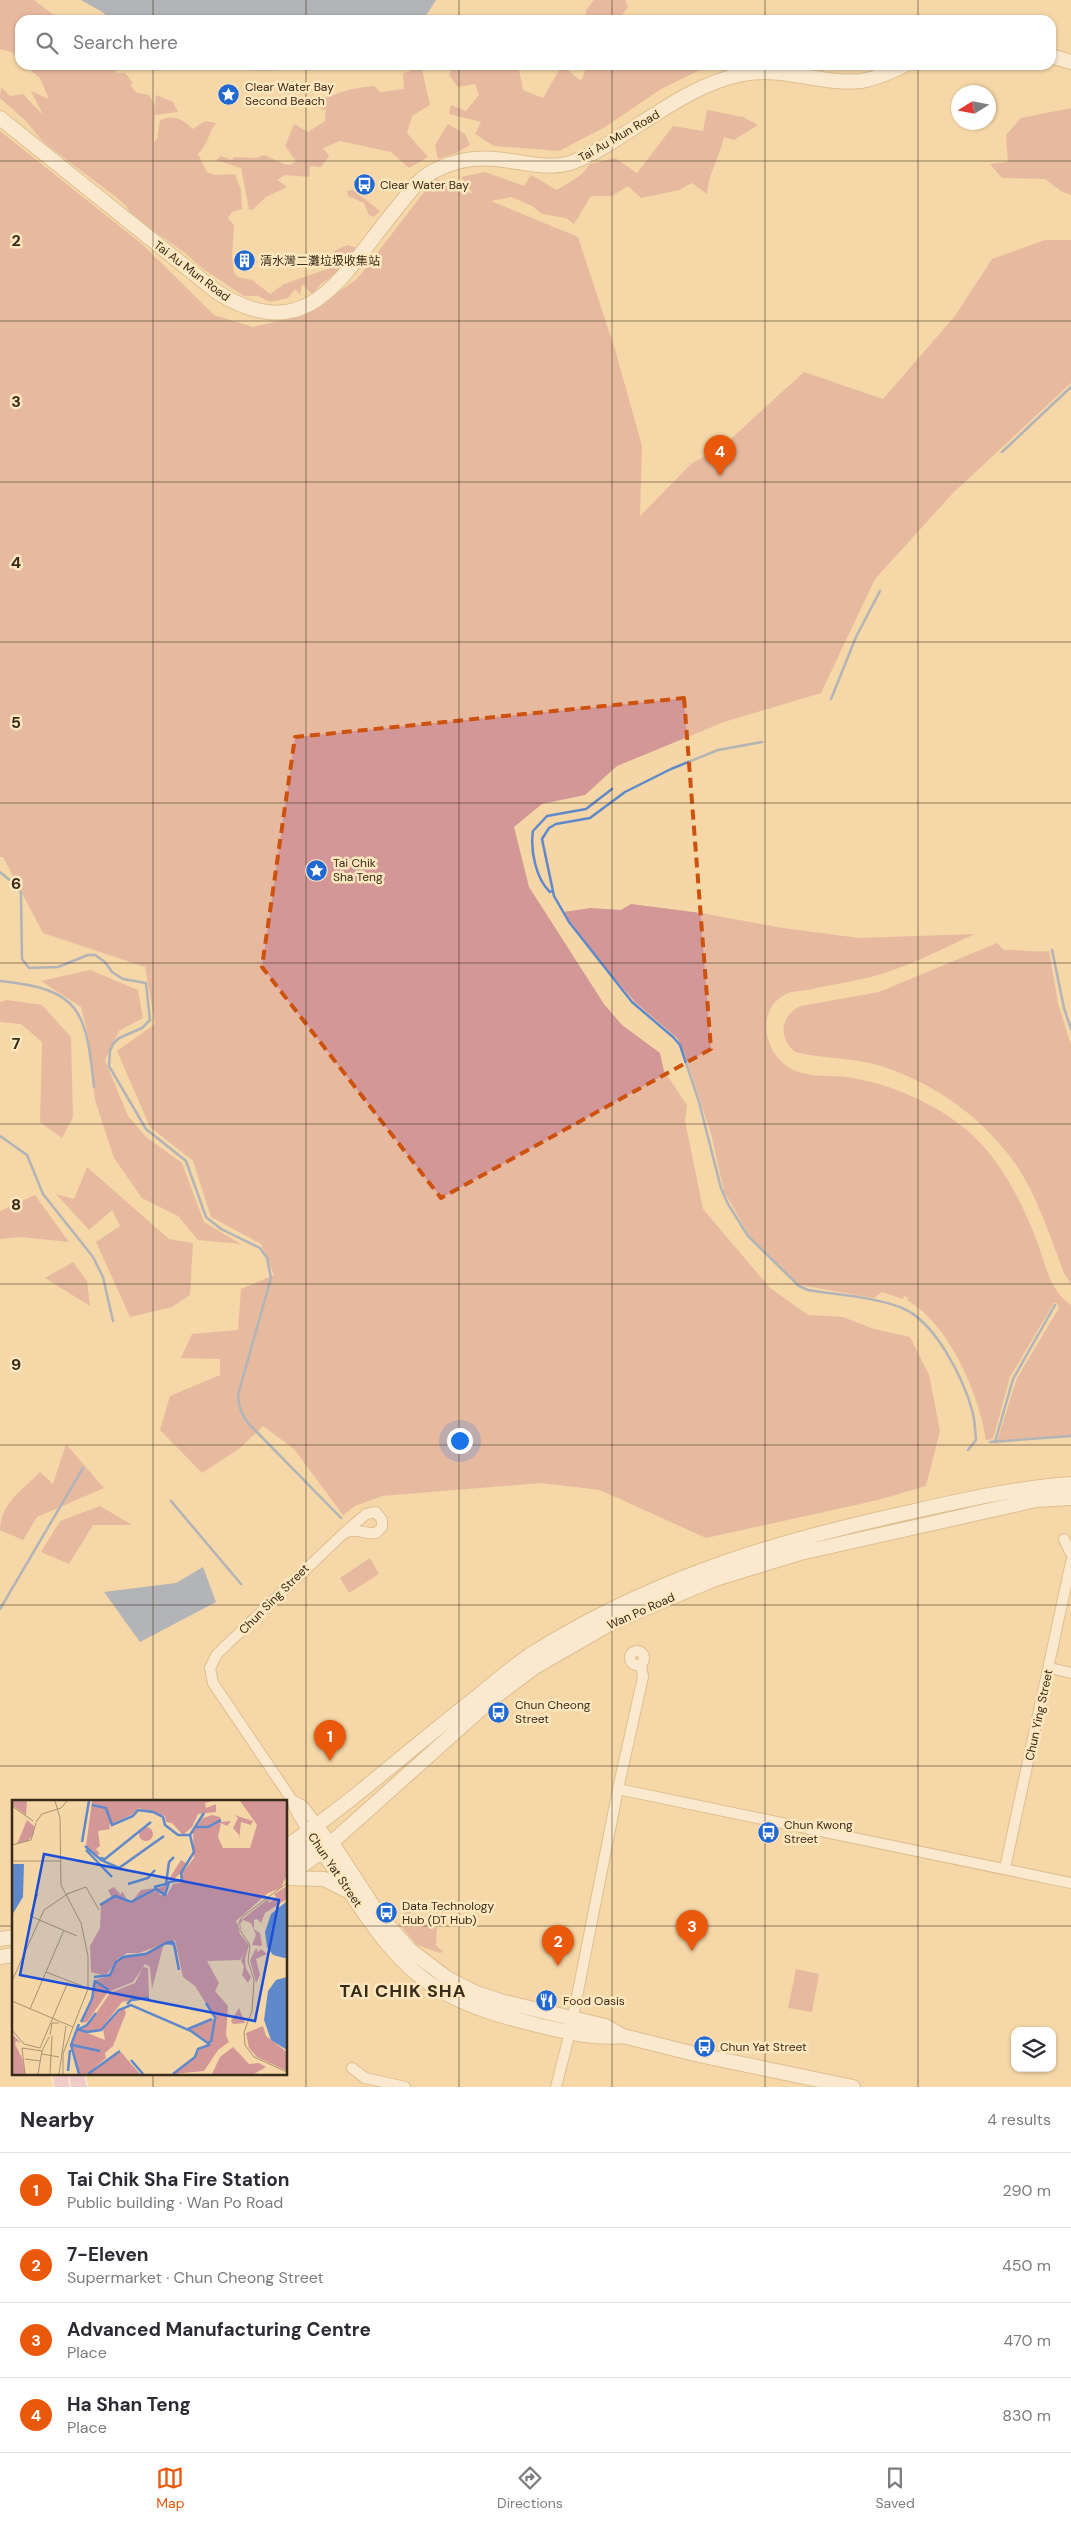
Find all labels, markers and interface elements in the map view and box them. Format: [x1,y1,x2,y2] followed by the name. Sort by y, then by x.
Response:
[15,15,1056,70] search box
[33,29,61,57] icon: search
[73,30,178,55] text: Search here
[245,79,334,109] place label: Clear Water Bay Second Beach
[217,82,241,106] place icon: Clear Water Bay Second Beach
[951,85,996,130] north arrow
[575,106,663,166] street label: Tai Au Mun Road
[352,173,376,197] bus stop icon: Clear Water Bay
[380,177,469,193] place label: Clear Water Bay
[11,230,21,251] text: 2
[151,237,233,305] street label: Tai Au Mun Road
[232,249,256,273] building icon: 清水灣二灘垃圾收集站
[260,253,380,269] place label: 清水灣二灘垃圾收集站
[11,391,21,412] text: 3
[704,435,736,476] pin: 4
[11,552,21,573] text: 4
[11,712,21,733] text: 5
[333,855,383,885] place label: Tai Chik Sha Teng
[305,858,329,882] place icon: Tai Chik Sha Teng
[11,873,21,894] text: 6
[12,1033,21,1054] text: 7
[11,1194,21,1215] text: 8
[11,1354,21,1375] text: 9
[447,1428,473,1454] your location
[235,1560,313,1638] street label: Chun Sing Street
[605,1589,677,1633] street label: Wan Po Road
[1021,1668,1057,1762] street label: Chun Ying Street
[515,1697,591,1727] place label: Chun Cheong Street
[487,1700,511,1724] bus stop icon: Chun Cheong Street
[314,1720,346,1761] pin: 1
[12,1800,288,2074] inset map
[784,1817,853,1847] place label: Chun Kwong Street
[756,1820,780,1844] bus stop icon: Chun Kwong Street
[304,1830,366,1911] street label: Chun Yat Street
[402,1898,495,1928] place label: Data Technology Hub (DT Hub)
[374,1901,398,1925] bus stop icon: Data Technology Hub (DT Hub)
[676,1910,708,1951] pin: 3
[542,1925,574,1966] pin: 2
[340,1979,466,2003] district label: TAI CHIK SHA
[535,1989,559,2013] restaurant icon: Food Oasis
[563,1993,625,2009] place label: Food Oasis
[1011,2027,1056,2072] map controls
[1011,2027,1056,2072] button: layers
[692,2035,716,2059] bus stop icon: Chun Yat Street
[720,2039,807,2055] place label: Chun Yat Street
[20,2106,94,2134] text: Nearby
[987,2109,1051,2130] text: 4 results
[67,2167,290,2192] text: Tai Chik Sha Fire Station
[33,2180,39,2201] text: 1
[1002,2180,1051,2201] text: 290 m
[67,2192,283,2213] text: Public building · Wan Po Road
[67,2242,149,2267] text: 7-Eleven
[31,2255,41,2276] text: 2
[1002,2255,1051,2276] text: 450 m
[67,2267,324,2288] text: Supermarket · Chun Cheong Street
[67,2317,371,2342] text: Advanced Manufacturing Centre
[31,2330,41,2351] text: 3
[1004,2330,1051,2351] text: 470 m
[67,2342,107,2363] text: Place
[67,2392,191,2417] text: Ha Shan Teng
[31,2405,41,2426] text: 4
[1002,2405,1051,2426] text: 830 m
[67,2417,107,2438] text: Place
[156,2464,184,2512] tab: Map
[497,2464,563,2512] tab: Directions
[875,2464,915,2512] tab: Saved

